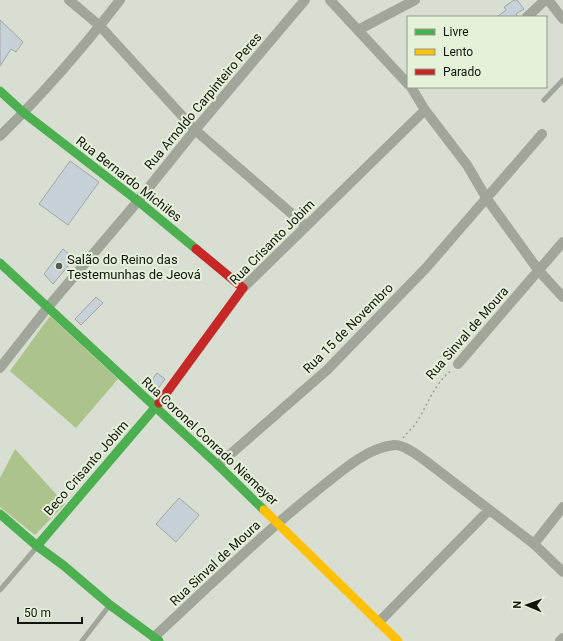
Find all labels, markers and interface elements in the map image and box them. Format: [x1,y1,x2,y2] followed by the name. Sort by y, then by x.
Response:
[407,16,547,88] legend
[443,25,469,39] text: Livre
[141,29,265,172] street label: Rua Arnoldo Carpinteiro Peres
[443,45,473,59] text: Lento
[443,65,481,79] text: Parado
[73,133,185,225] street label: Rua Bernardo Michiles
[227,197,317,287] street label: Rua Crisanto Jobim
[67,252,201,282] place label: Salão do Reino das Testemunhas de Jeová
[54,261,64,271] marker: Salão do Reino das Testemunhas de Jeová
[300,280,396,376] street label: Rua 15 de Novembro
[423,284,511,382] street label: Rua Sinval de Moura
[139,374,282,508] street label: Rua Coronel Conrado Niemeyer
[41,418,131,518] street label: Beco Crisanto Jobim
[167,517,263,609] street label: Rua Sinval de Moura
[507,585,547,625] north arrow
[18,599,82,625] scale bar
[511,600,524,609] text: N
[24,606,51,620] text: 50 m

